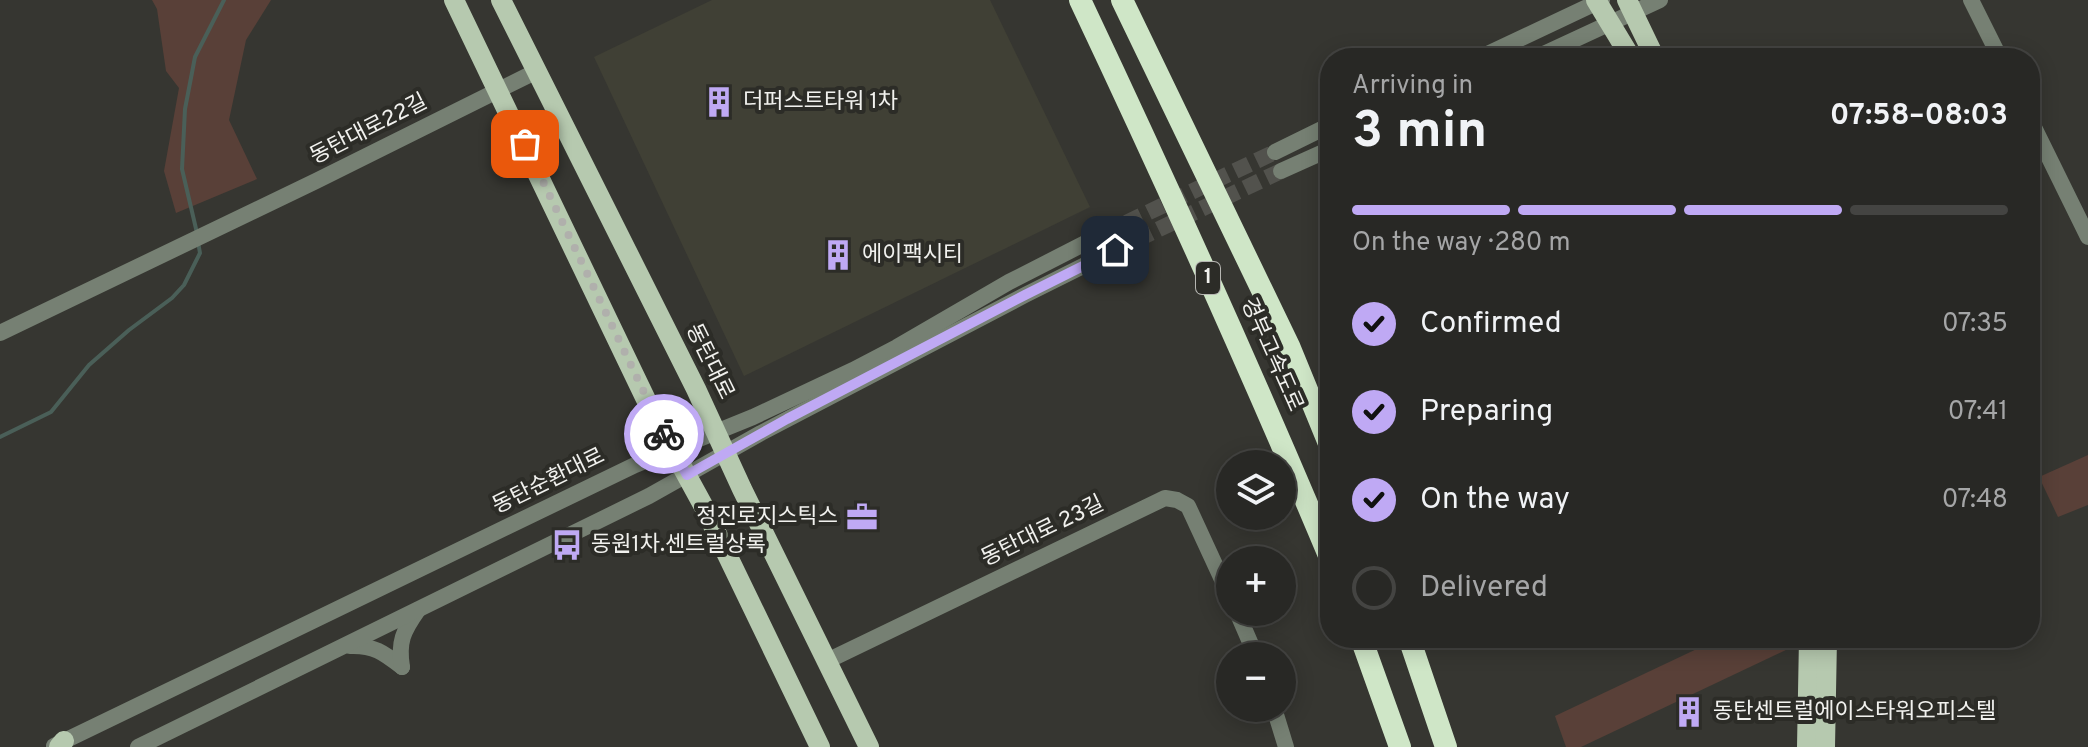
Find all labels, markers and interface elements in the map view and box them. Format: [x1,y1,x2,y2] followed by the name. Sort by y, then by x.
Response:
[1352,70,1473,103] text: Arriving in
[702,85,736,119] building icon: 더퍼스트타워 1차
[306,89,432,171] street label: 동탄대로22길
[743,89,898,116] place label: 더퍼스트타워 1차
[1830,98,2008,135] text: 07:58–08:03
[1352,100,1487,166] text: 3 min
[491,110,559,178] pin
[503,122,547,166] icon: bag
[1081,216,1149,284] pin
[1352,227,1571,260] text: On the way · 280 m
[1093,228,1137,272] icon: home
[821,238,855,272] building icon: 에이팩시티
[862,242,963,269] place label: 에이팩시티
[1196,262,1220,294] road number: 1
[1234,294,1308,416] street label: 경부고속도로
[1352,302,1396,346] icon: check
[1420,306,1562,343] text: Confirmed
[1942,308,2008,341] text: 07:35
[679,320,739,404] street label: 동탄대로
[1352,390,1396,434] icon: check
[624,394,704,474] courier
[1420,394,1553,431] text: Preparing
[1948,396,2008,429] text: 07:41
[642,412,686,456] icon: bike
[489,443,609,521] street label: 동탄순환대로
[1216,450,1296,722] map controls
[1216,450,1296,530] button: layers
[1352,478,1396,522] icon: check
[1420,482,1570,519] text: On the way
[1942,484,2008,517] text: 07:48
[977,491,1109,573] street label: 동탄대로 23길
[845,500,879,534] office icon: 정진로지스틱스
[696,504,838,531] place label: 정진로지스틱스
[550,528,584,562] bus stop icon: 동원1차.센트럴상록
[591,532,766,559] place label: 동원1차.센트럴상록
[1216,546,1296,626] button: +
[1420,570,1548,607] text: Delivered
[1216,642,1296,722] button: −
[1672,695,1706,729] building icon: 동탄센트럴에이스타워오피스텔
[1713,699,1996,726] place label: 동탄센트럴에이스타워오피스텔

